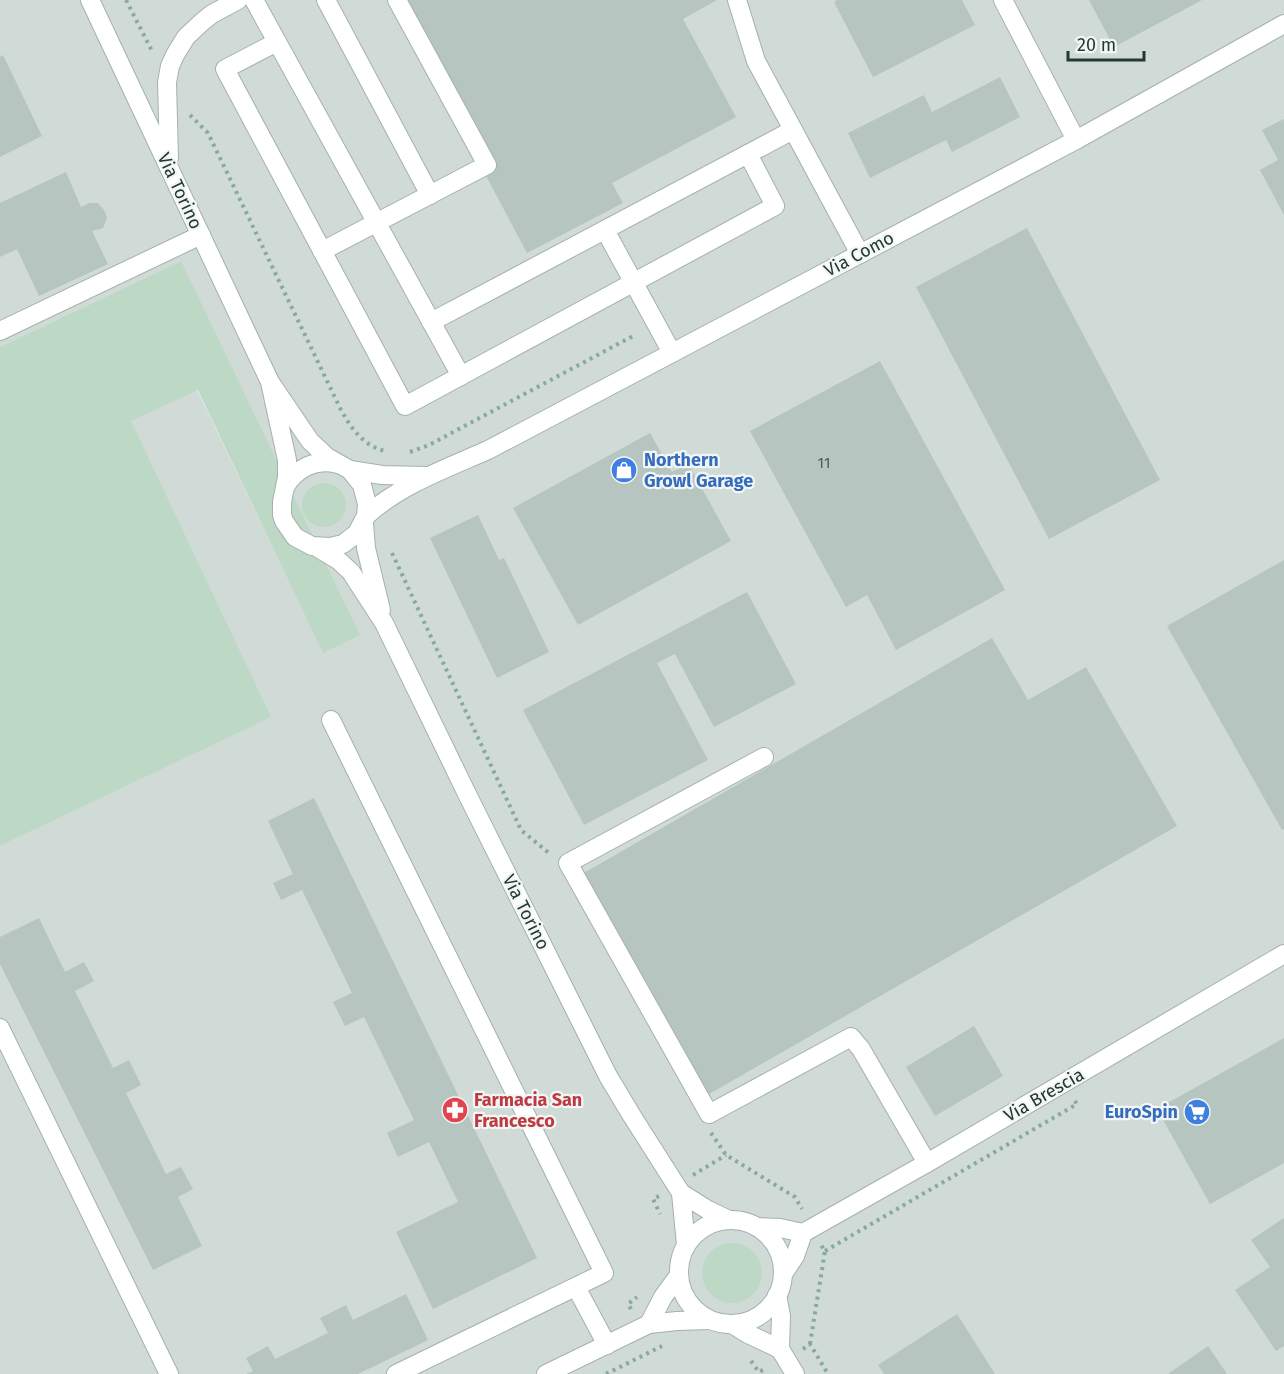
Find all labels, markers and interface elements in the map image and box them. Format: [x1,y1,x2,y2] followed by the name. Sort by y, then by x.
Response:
[1068,24,1144,62] scale bar
[1077,34,1116,56] text: 20 m
[153,149,207,233] street label: Via Torino
[820,226,898,282] street label: Via Como
[644,449,753,492] place label: Northern Growl Garage
[818,454,830,472] house number: 11
[609,455,639,485] shop icon: Northern Growl Garage
[498,871,554,953] street label: Via Torino
[1000,1063,1088,1127] street label: Via Brescia
[474,1089,582,1132] place label: Farmacia San Francesco
[440,1095,470,1125] pharmacy icon: Farmacia San Francesco
[1182,1097,1212,1127] supermarket icon: EuroSpin
[1105,1101,1178,1123] place label: EuroSpin

